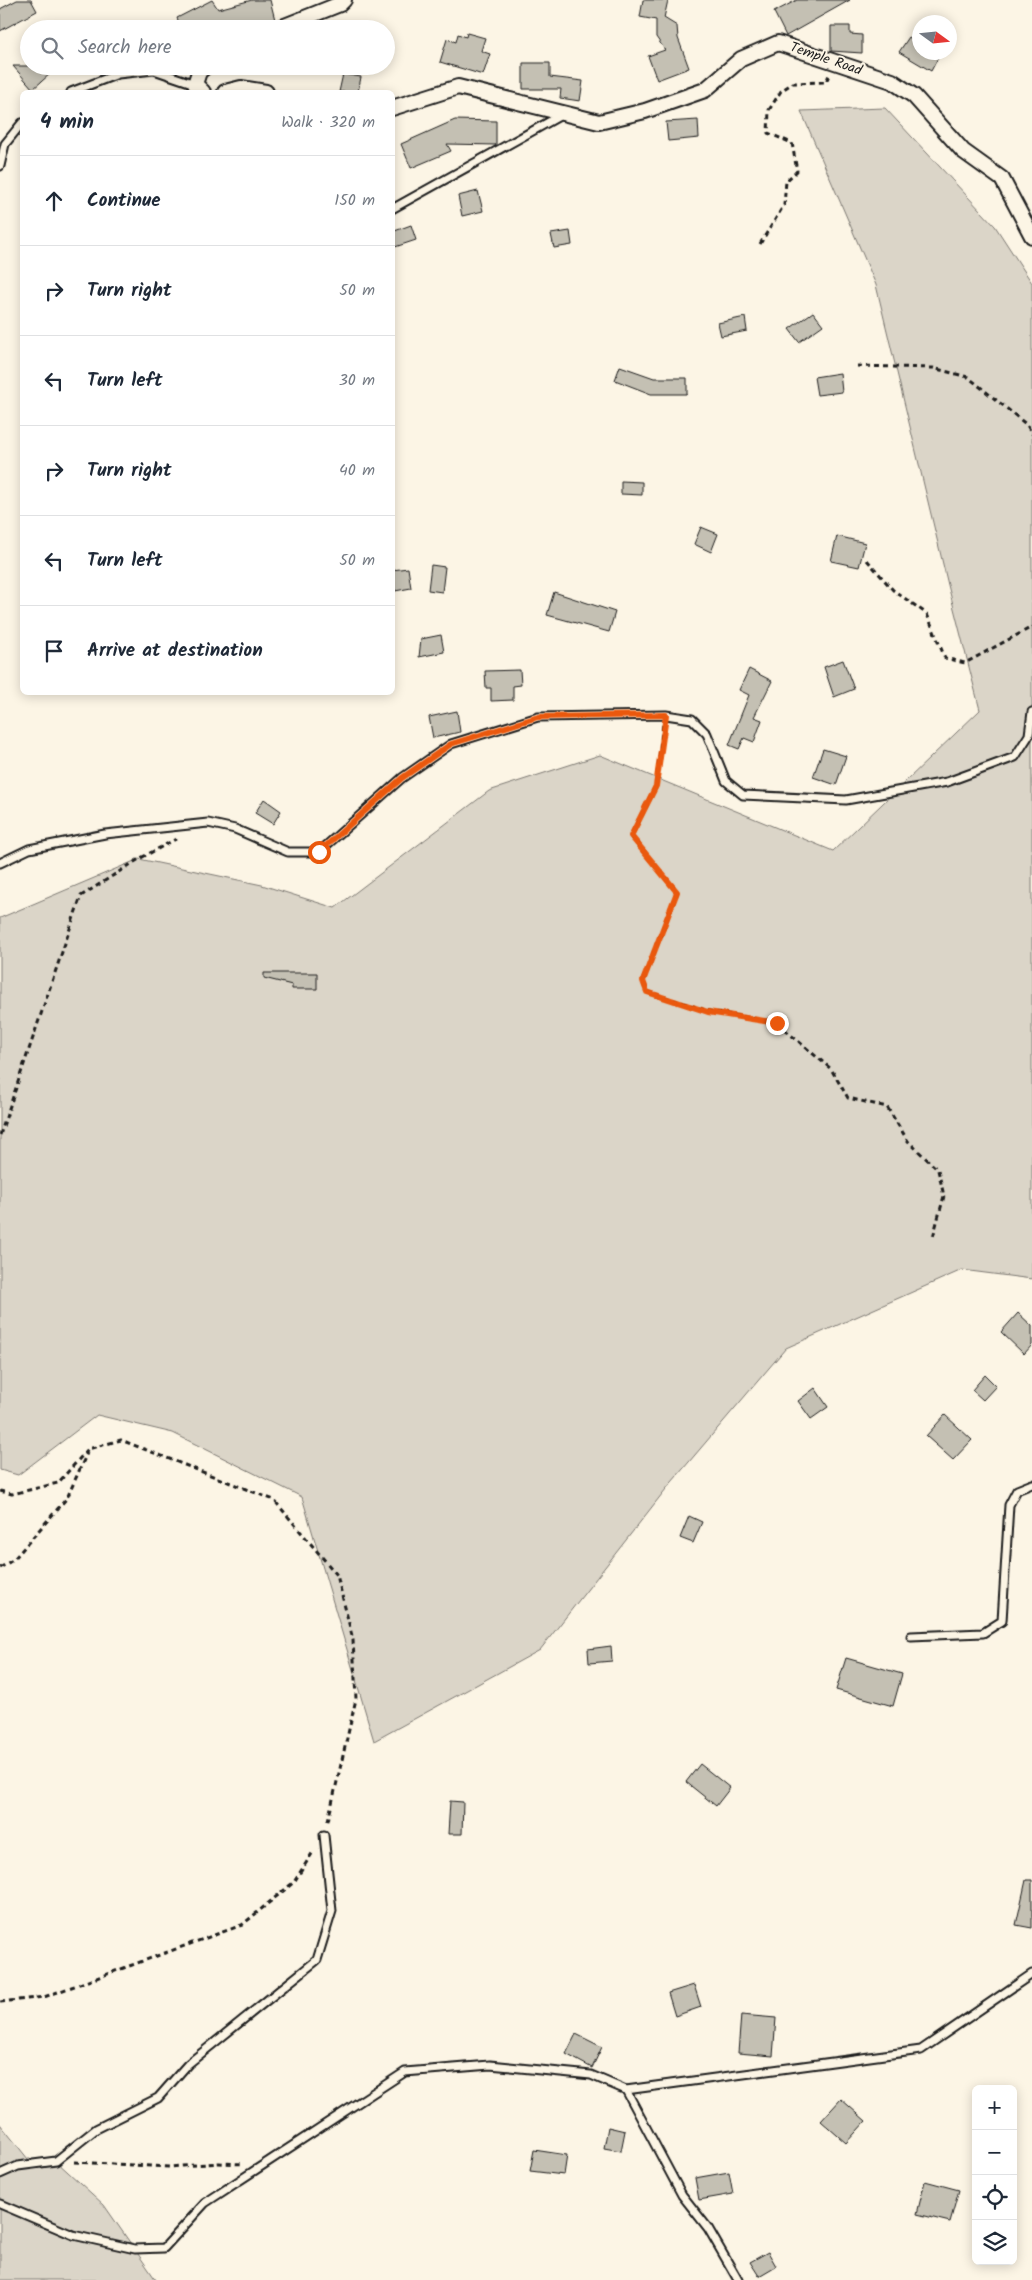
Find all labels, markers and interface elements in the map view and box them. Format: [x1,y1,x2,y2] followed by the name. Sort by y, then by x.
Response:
[912,15,957,60] north arrow
[20,20,395,75] search box
[78,33,172,63] text: Search here
[38,34,66,62] icon: search
[787,36,866,82] street label: Temple Road
[40,106,94,139] text: 4 min
[281,110,375,135] text: Walk · 320 m
[87,186,160,216] text: Continue
[40,187,68,215] icon: ahead
[334,188,375,213] text: 150 m
[87,276,172,306] text: Turn right
[40,277,68,305] icon: right
[339,278,375,303] text: 50 m
[87,366,162,396] text: Turn left
[40,367,68,395] icon: left
[339,368,375,393] text: 30 m
[87,456,172,486] text: Turn right
[40,457,68,485] icon: right
[339,458,375,483] text: 40 m
[87,546,162,576] text: Turn left
[40,547,68,575] icon: left
[339,548,375,573] text: 50 m
[87,636,263,666] text: Arrive at destination
[40,637,68,665] icon: arrive
[308,841,331,864] route start
[766,1012,789,1035] route end
[972,2085,1017,2265] map controls
[972,2085,1017,2130] button: +
[972,2130,1017,2175] button: −
[972,2175,1017,2220] button: locate
[972,2220,1017,2265] button: layers

